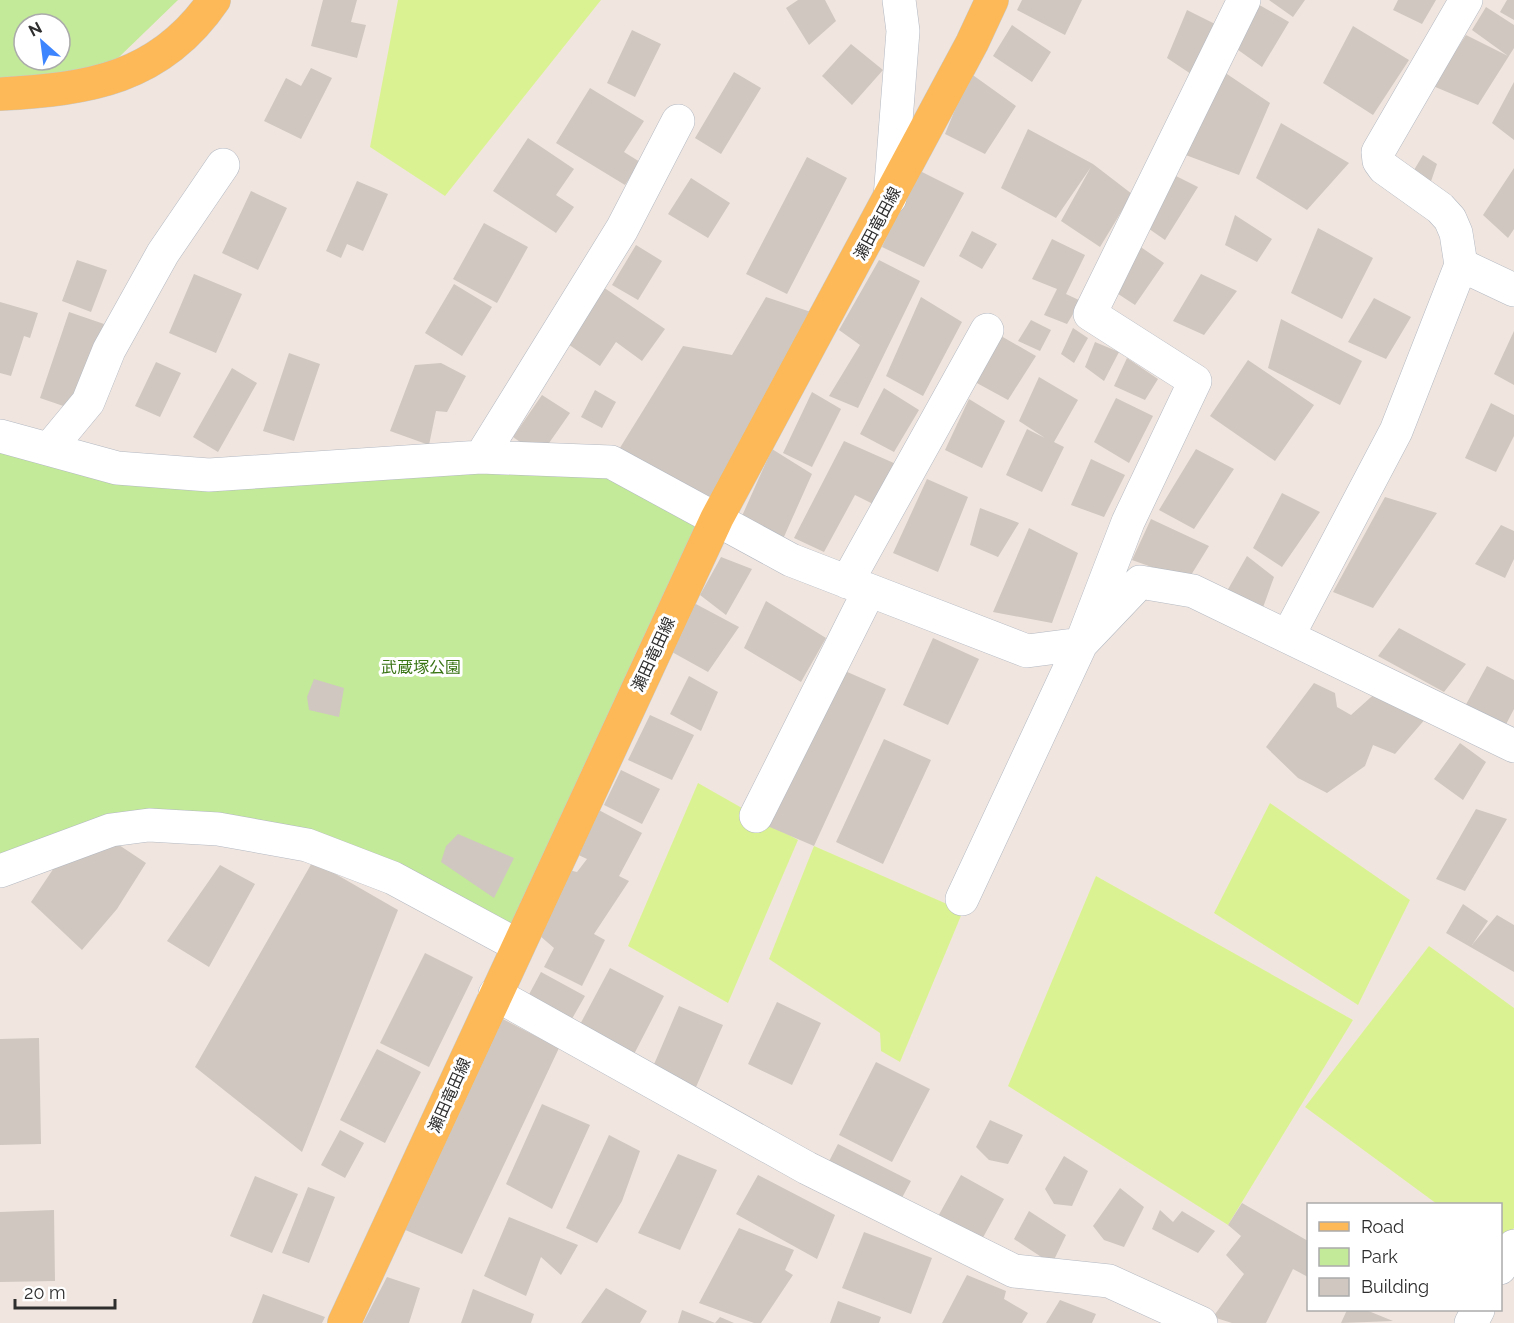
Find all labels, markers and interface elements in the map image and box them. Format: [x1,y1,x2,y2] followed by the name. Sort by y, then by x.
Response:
[12,12,72,72] north arrow
[25,18,45,40] text: N
[850,183,905,263] street label: 瀬田竜田線
[628,614,679,694] street label: 瀬田竜田線
[381,658,461,677] park label: 武蔵塚公園
[425,1055,474,1136] street label: 瀬田竜田線
[1307,1203,1502,1311] legend
[1361,1216,1404,1237] text: Road
[1361,1246,1398,1267] text: Park
[15,1272,116,1310] scale bar
[1361,1276,1429,1297] text: Building
[24,1282,66,1303] text: 20 m

